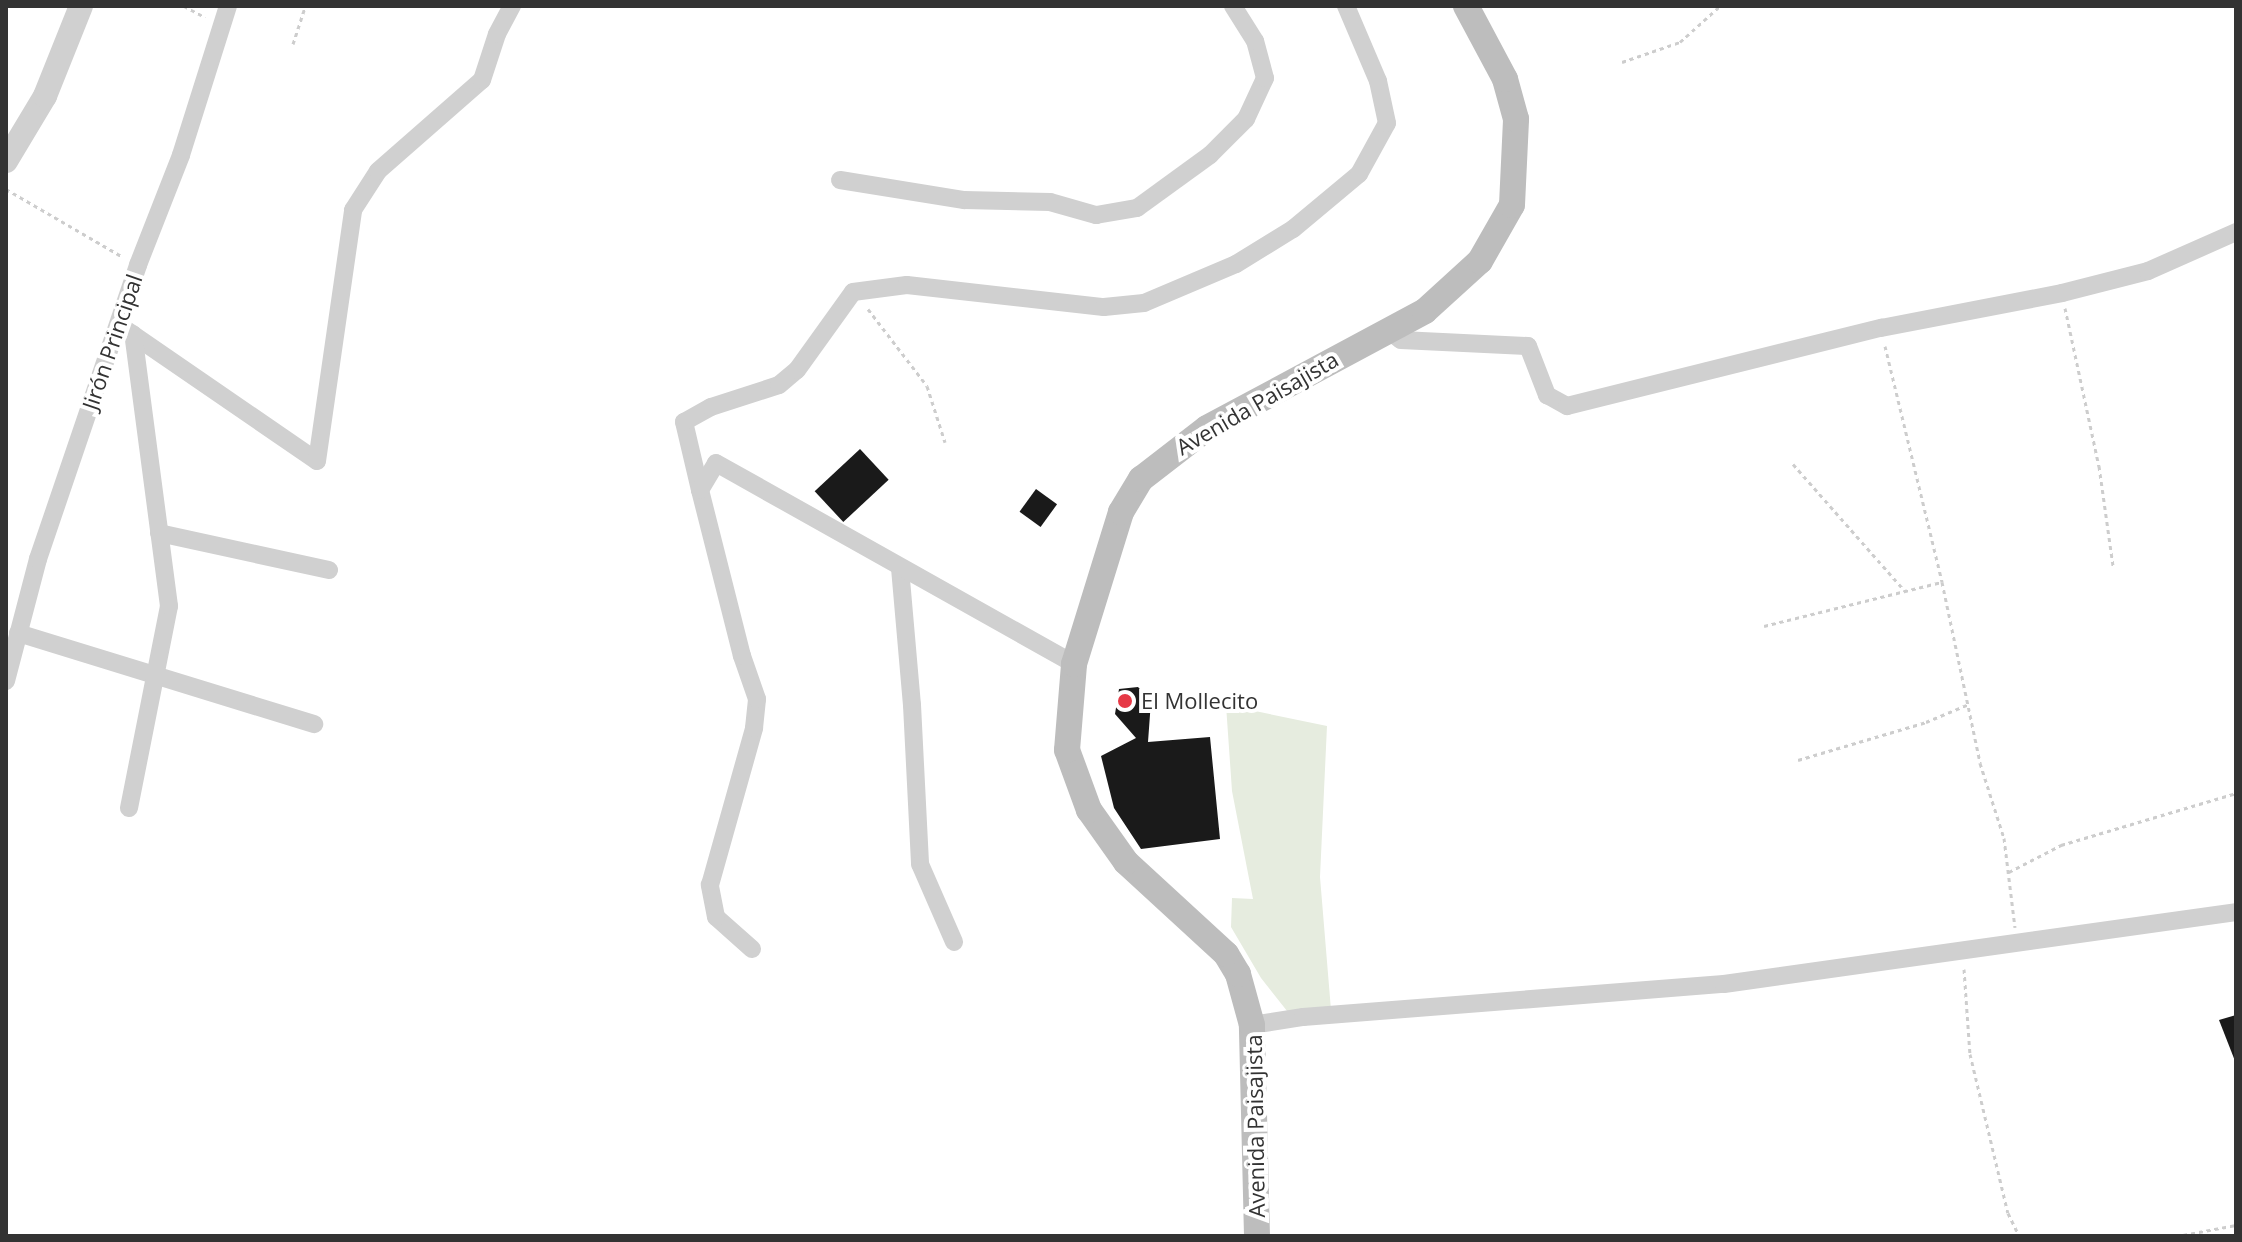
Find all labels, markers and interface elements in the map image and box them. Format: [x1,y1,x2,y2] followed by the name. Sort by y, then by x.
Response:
[76,271,148,413] street label: Jirón Principal
[1171,346,1343,460] street label: Avenida Paisajista
[1141,688,1258,714] place label: El Mollecito
[1116,692,1134,710] marker: El Mollecito
[1240,1034,1270,1218] street label: Avenida Paisajista

